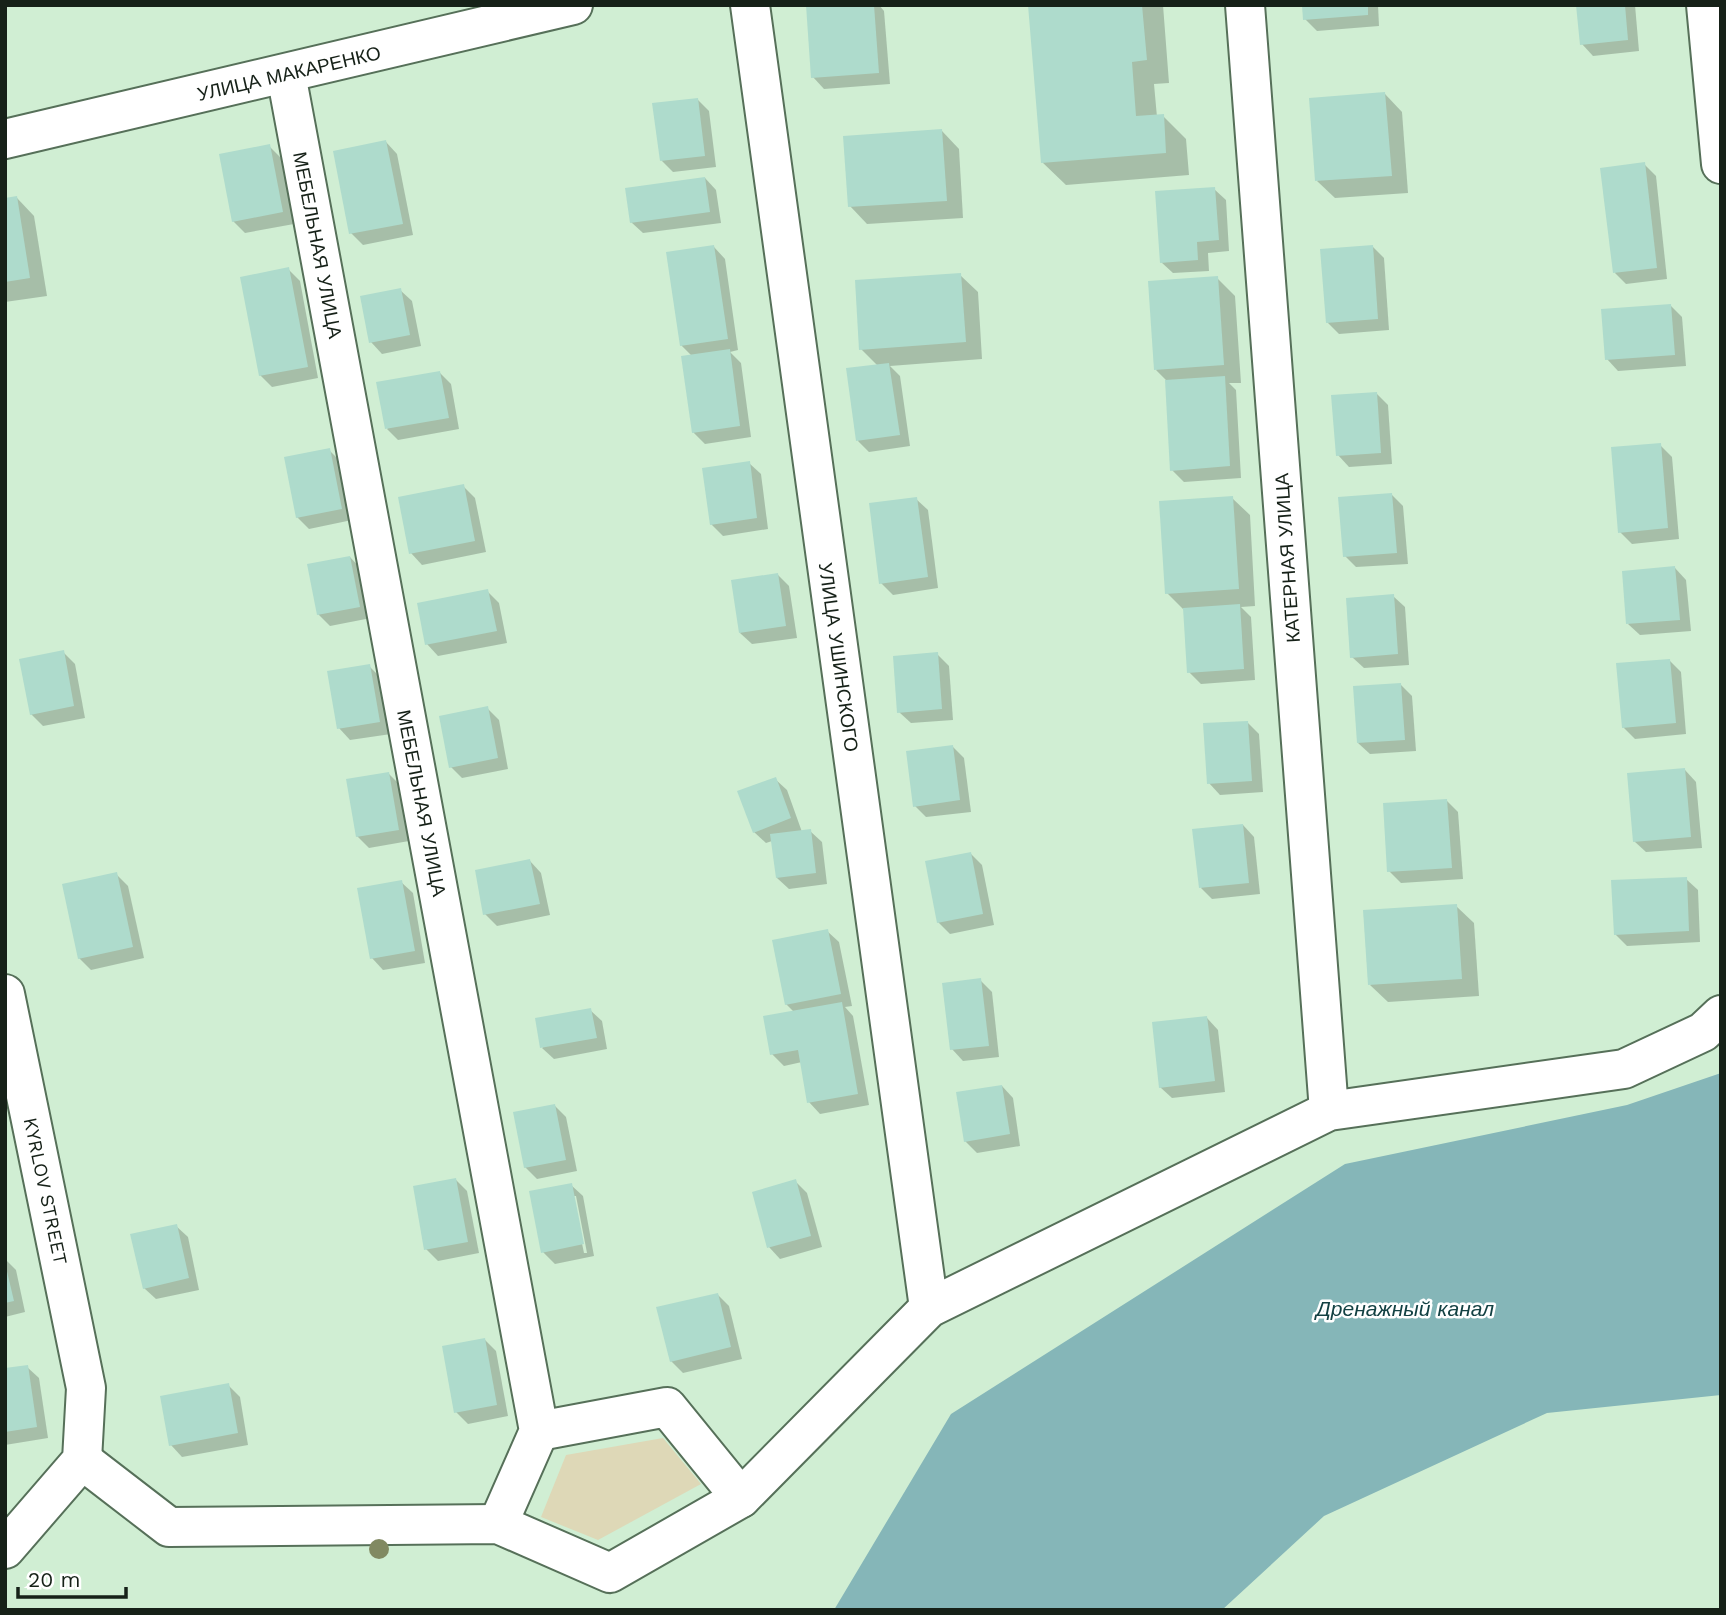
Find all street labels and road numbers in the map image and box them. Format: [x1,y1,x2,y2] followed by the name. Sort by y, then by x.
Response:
[195,41,383,106] street label: УЛИЦА МАКАРЕНКО
[288,150,347,341] street label: МЕБЕЛЬНАЯ УЛИЦА
[1270,472,1305,644] street label: КАТЕРНАЯ УЛИЦА
[814,561,863,753] street label: УЛИЦА УШИНСКОГО
[392,708,451,899] street label: МЕБЕЛЬНАЯ УЛИЦА
[19,1115,72,1267] street label: KYRLOV STREET

